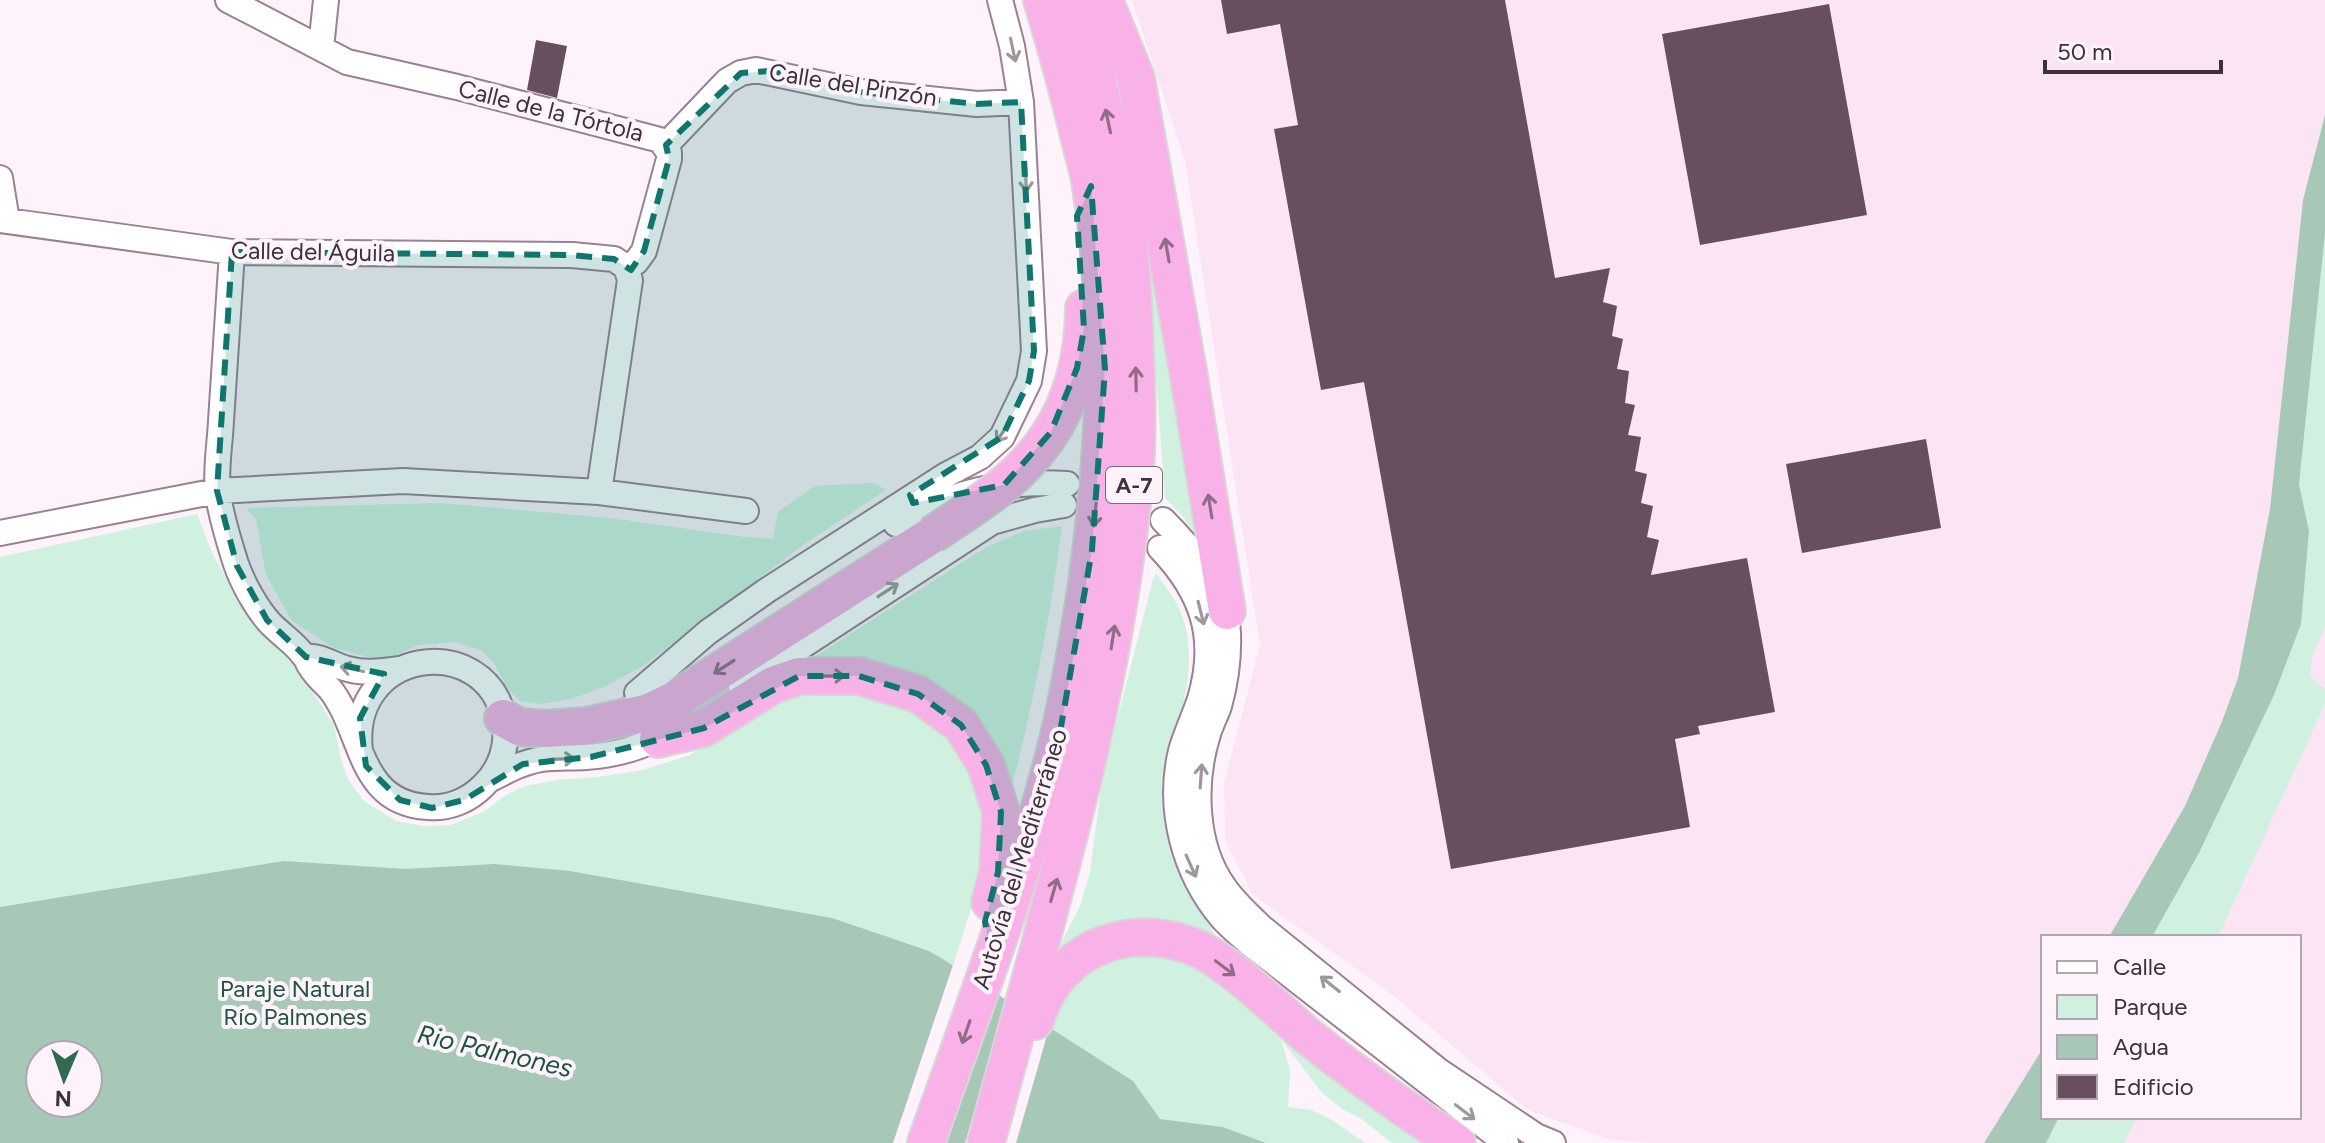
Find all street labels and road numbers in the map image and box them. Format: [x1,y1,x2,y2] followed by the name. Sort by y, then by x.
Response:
[767,57,939,112] street label: Calle del Pinzón
[455,73,647,148] street label: Calle de la Tórtola
[231,236,395,267] street label: Calle del Águila
[1106,467,1162,503] road number: A-7
[966,725,1073,993] street label: Autovía del Mediterráneo

